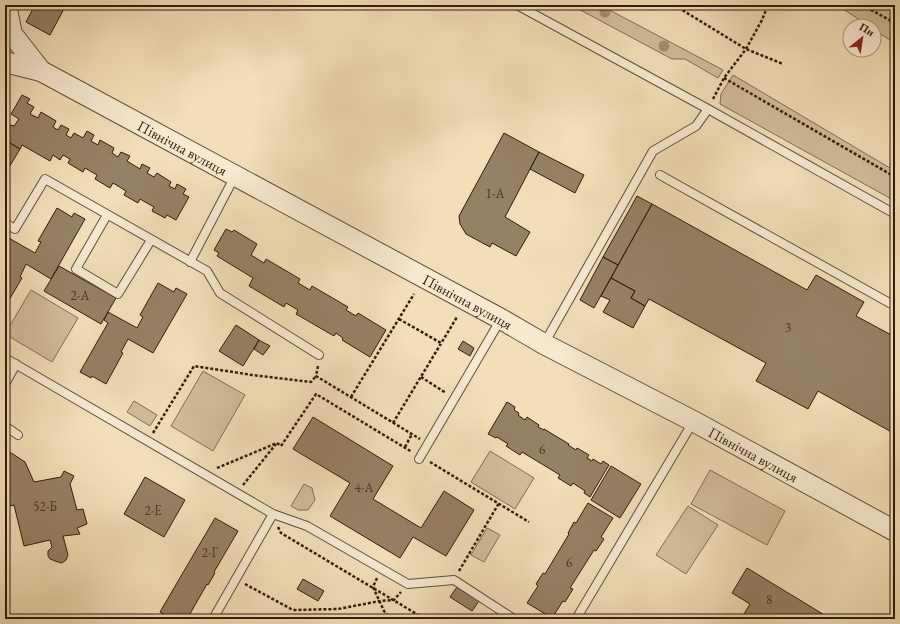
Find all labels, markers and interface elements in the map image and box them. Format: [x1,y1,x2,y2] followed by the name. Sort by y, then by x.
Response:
[842,18,882,58] north arrow
[857,20,878,39] text: Пн
[134,115,231,179] street label: Північна вулиця
[486,185,505,202] house number: 1-А
[420,269,516,333] street label: Північна вулиця
[71,287,90,304] house number: 2-А
[785,319,791,336] house number: 3
[705,422,802,486] street label: Північна вулиця
[539,441,545,458] house number: 6
[355,479,374,496] house number: 4-А
[33,498,57,515] house number: 52-Б
[144,502,162,519] house number: 2-Е
[202,544,219,561] house number: 2-Г
[566,554,572,571] house number: 6
[766,591,772,608] house number: 8

